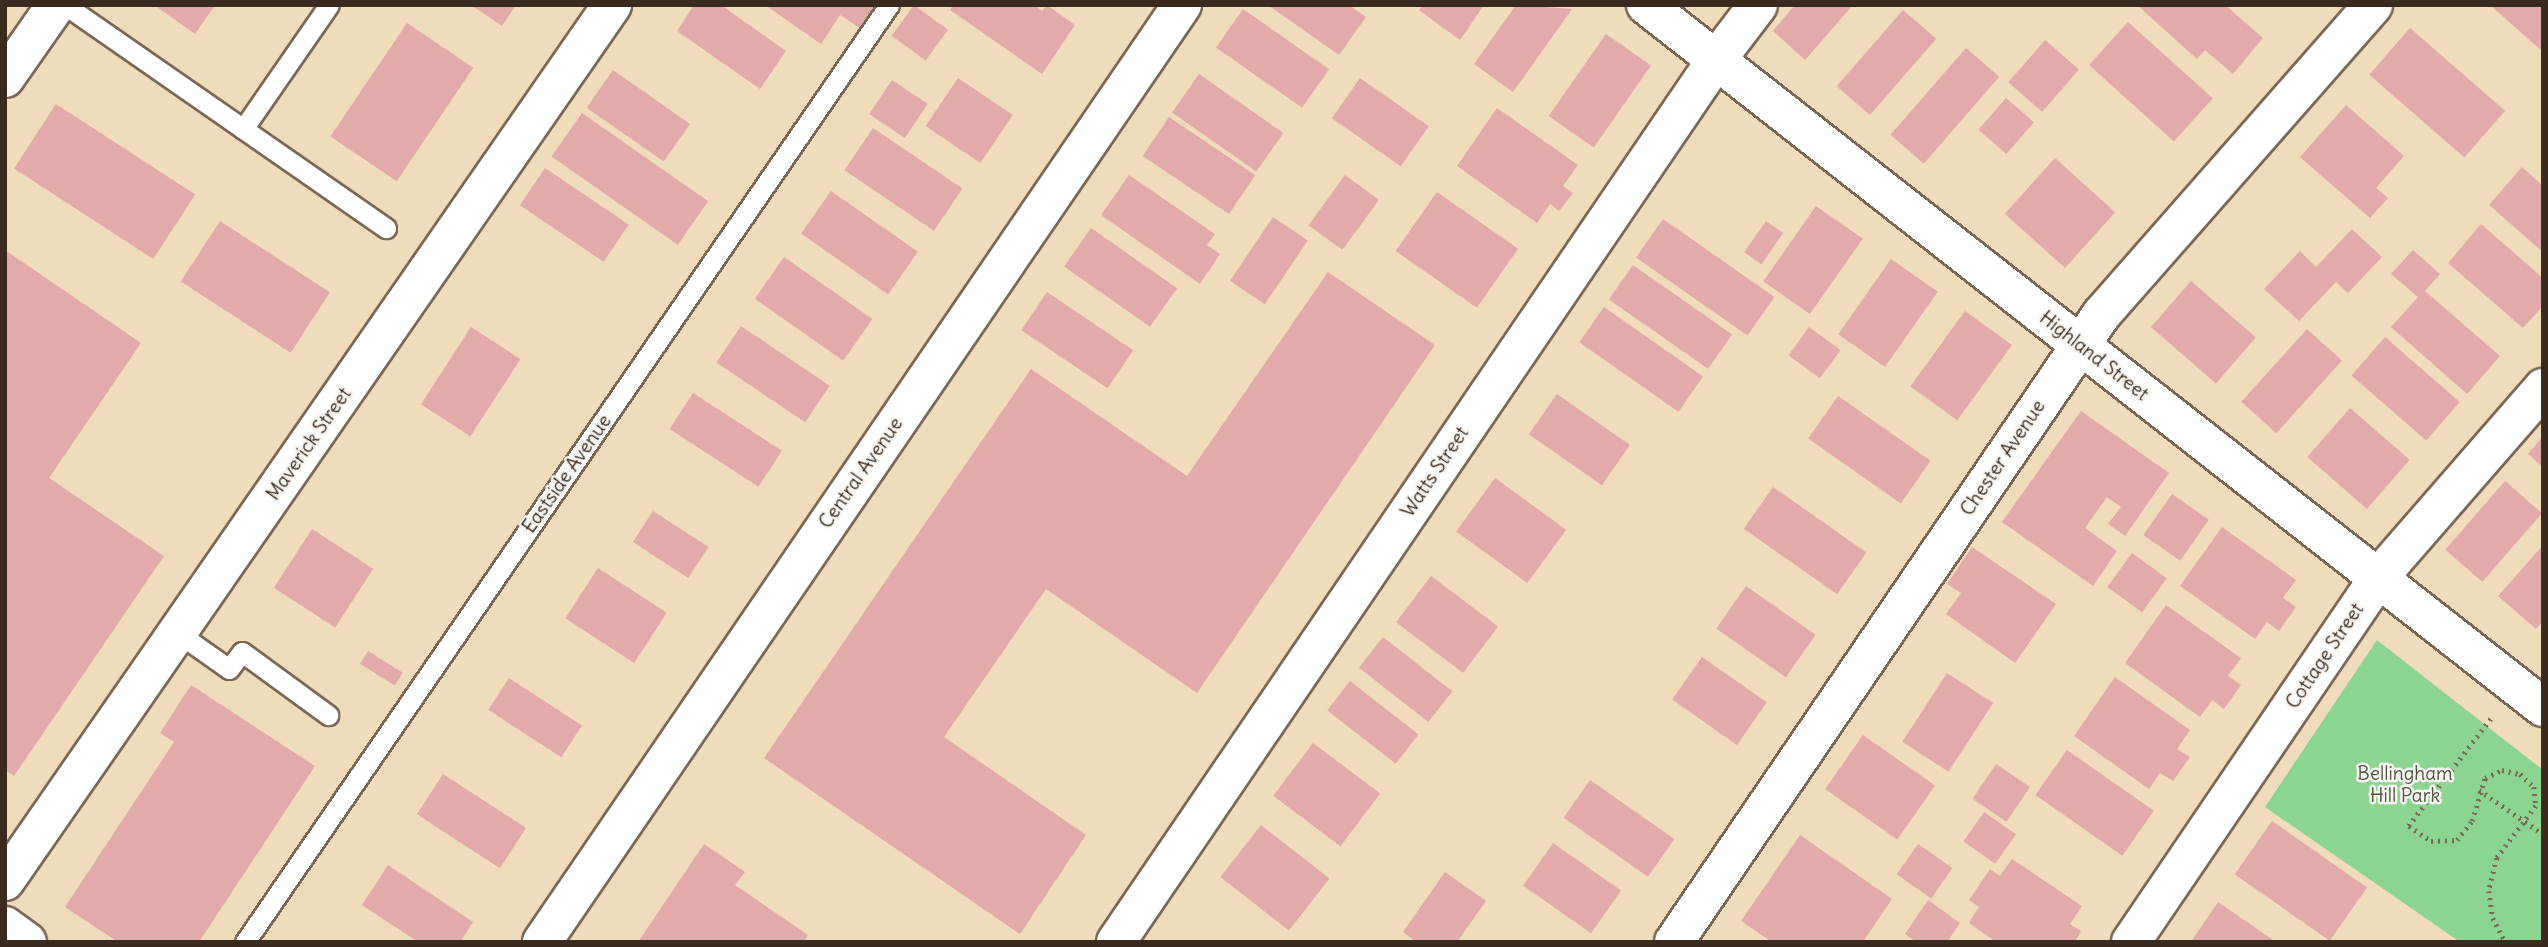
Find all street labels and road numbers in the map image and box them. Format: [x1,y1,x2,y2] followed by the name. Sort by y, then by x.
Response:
[2035,306,2153,406] street label: Highland Street
[262,383,356,505] street label: Maverick Street
[1956,396,2050,520] street label: Chester Avenue
[518,410,616,538] street label: Eastside Avenue
[814,413,908,533] street label: Central Avenue
[1396,422,1474,522] street label: Watts Street
[2281,599,2369,713] street label: Cottage Street

